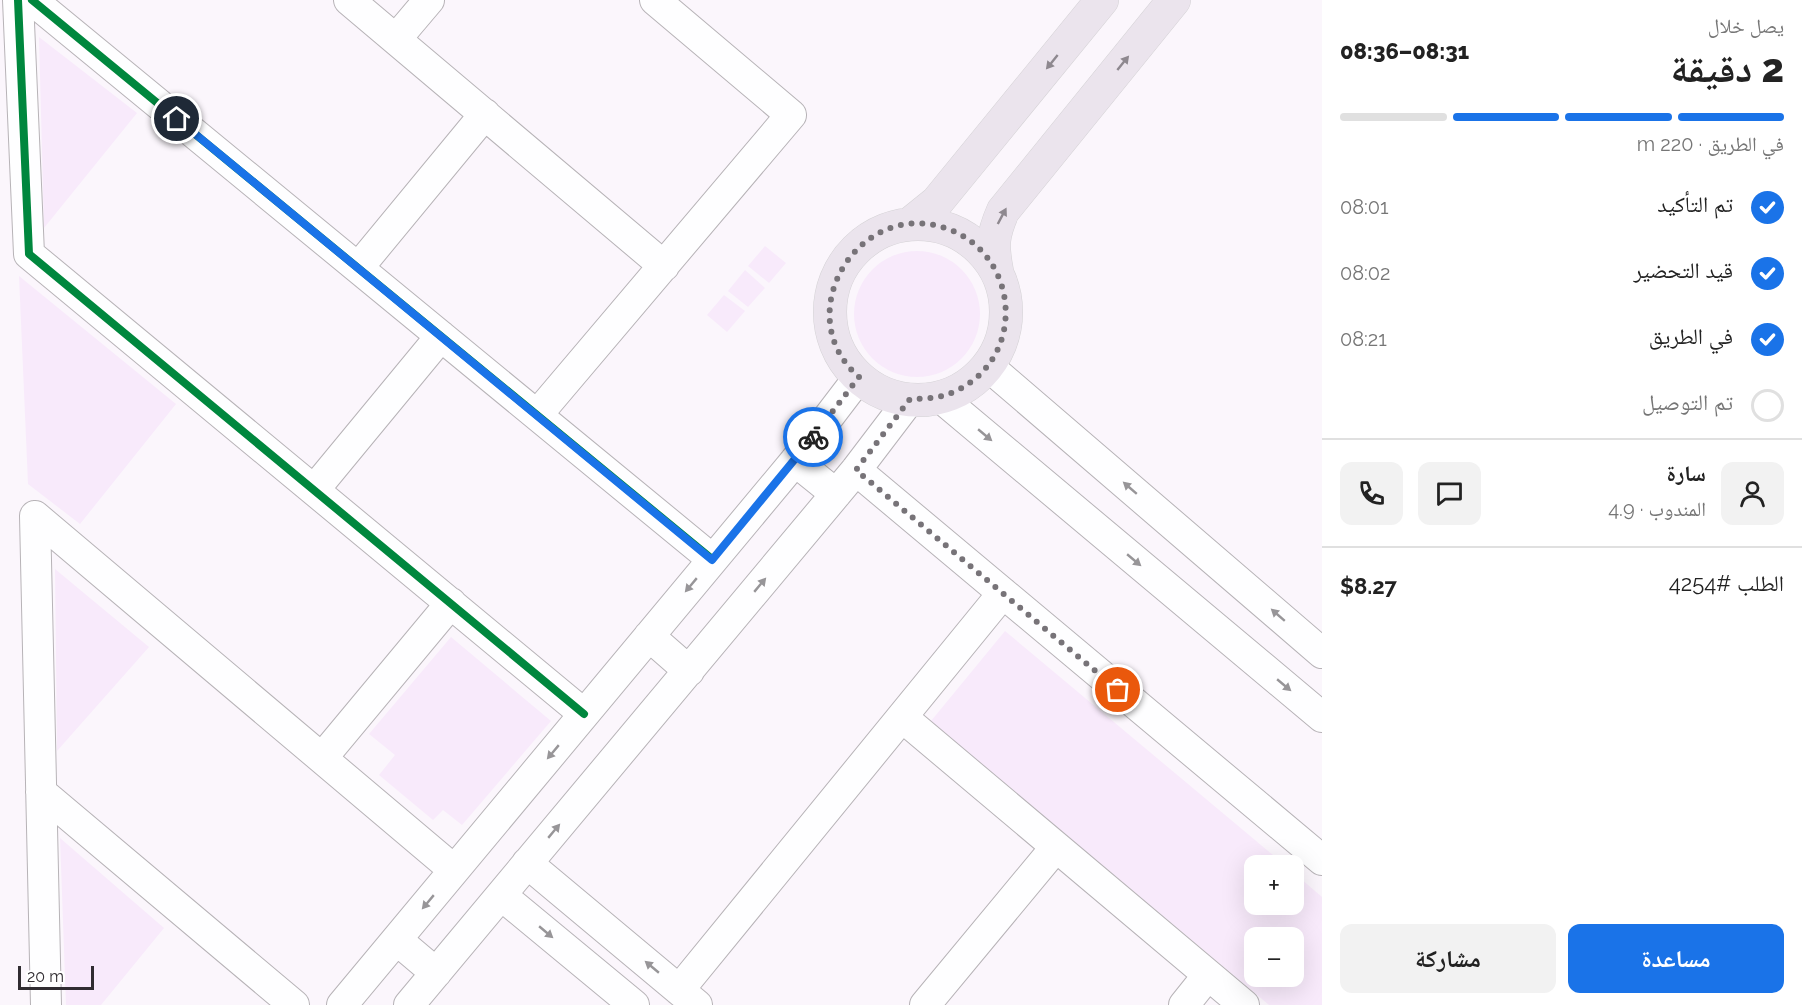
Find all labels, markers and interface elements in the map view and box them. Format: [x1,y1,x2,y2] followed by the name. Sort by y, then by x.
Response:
[1708,14,1784,38] text: يصل خلال
[1340,38,1469,64] text: 08:31–08:36
[1670,45,1784,91] text: 2 دقيقة
[1046,54,1058,69] one-way arrow
[1116,55,1129,71] one-way arrow
[151,93,202,144] pin
[160,102,193,135] icon: home
[1637,132,1784,156] text: في الطريق · 220 m
[1657,191,1733,217] text: تم التأكيد
[1751,191,1784,224] icon: check
[1340,195,1389,219] text: 08:01
[997,207,1006,224] one-way arrow
[1633,257,1733,283] text: قيد التحضير
[1751,257,1784,290] icon: check
[1340,261,1391,285] text: 08:02
[1649,323,1733,349] text: في الطريق
[1751,323,1784,356] icon: check
[1340,327,1387,351] text: 08:21
[1642,389,1733,415] text: تم التوصيل
[783,407,843,467] courier
[797,421,830,454] icon: bike
[977,428,992,441] one-way arrow
[1667,460,1706,486] text: سارة
[1340,462,1403,525] button: phone
[1418,462,1481,525] button: chat
[1721,462,1784,525] button: person
[1122,481,1138,494] one-way arrow
[1608,497,1706,521] text: المندوب · 4.9
[1126,553,1141,566] one-way arrow
[1669,570,1784,596] text: الطلب #4254
[1340,573,1397,599] text: $8.27
[685,578,698,593] one-way arrow
[753,578,766,593] one-way arrow
[1271,609,1286,622] one-way arrow
[1092,664,1143,715] pin
[1101,673,1134,706] icon: bag
[1276,679,1292,692] one-way arrow
[547,744,560,759] one-way arrow
[547,824,560,839] one-way arrow
[1244,855,1304,987] map controls
[1244,855,1304,915] button: +
[422,894,435,910] one-way arrow
[1340,924,1556,993] button: مشاركة
[1568,924,1784,993] button: مساعدة
[538,925,553,938] one-way arrow
[1244,927,1304,987] button: −
[644,961,660,974] one-way arrow
[18,963,94,990] scale bar
[27,967,64,986] text: 20 m

